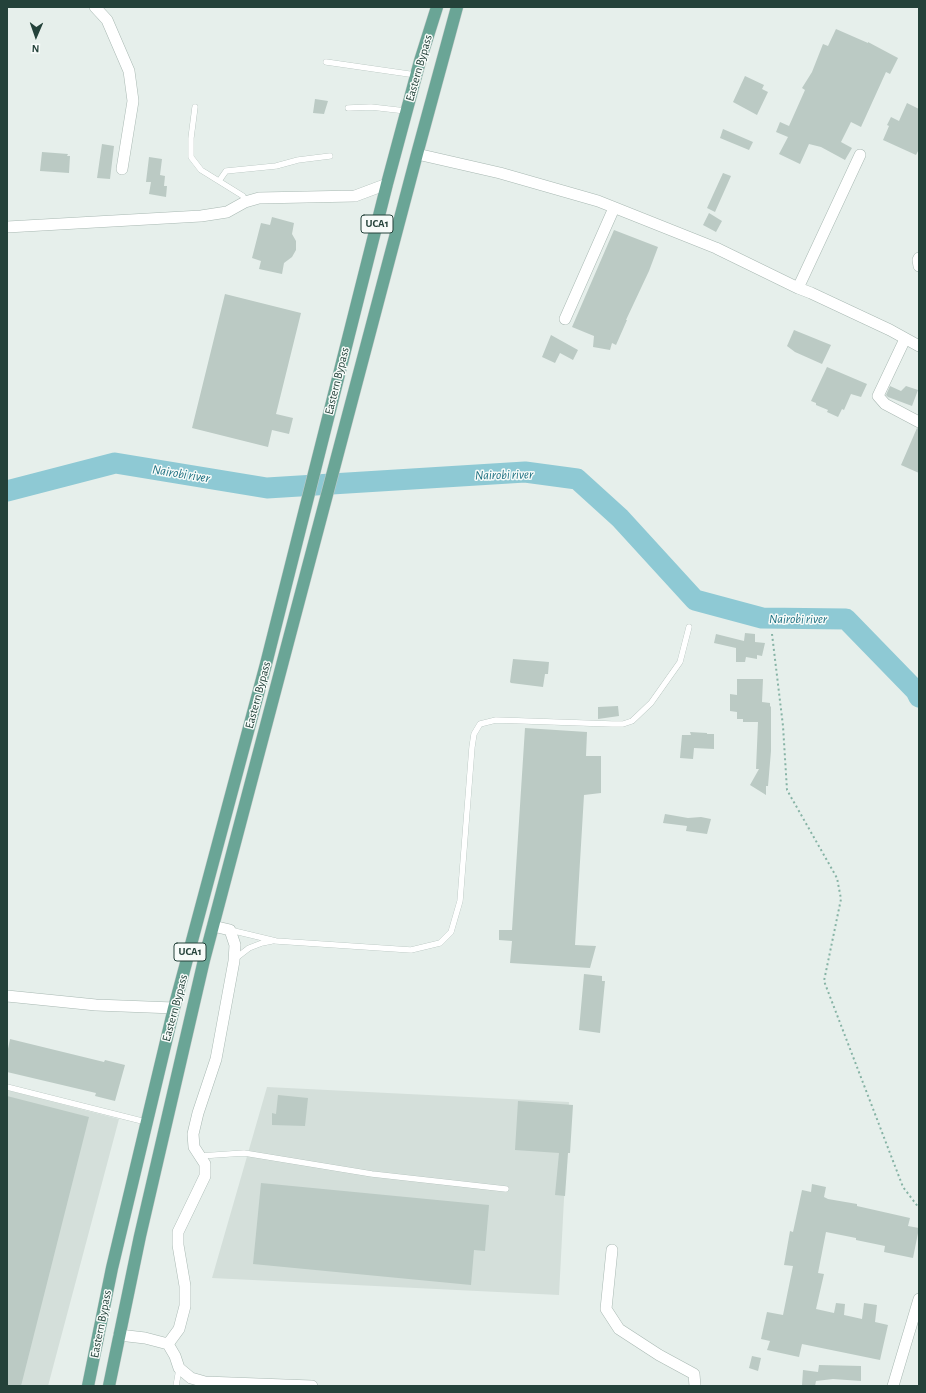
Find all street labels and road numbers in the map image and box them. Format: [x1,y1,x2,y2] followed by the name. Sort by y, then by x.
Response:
[403,33,435,103] street label: Eastern Bypass
[361,215,393,233] road number: UCA1
[322,346,352,416] street label: Eastern Bypass
[242,660,274,730] street label: Eastern Bypass
[174,943,206,961] road number: UCA1
[159,973,191,1043] street label: Eastern Bypass
[87,1289,115,1359] street label: Eastern Bypass

